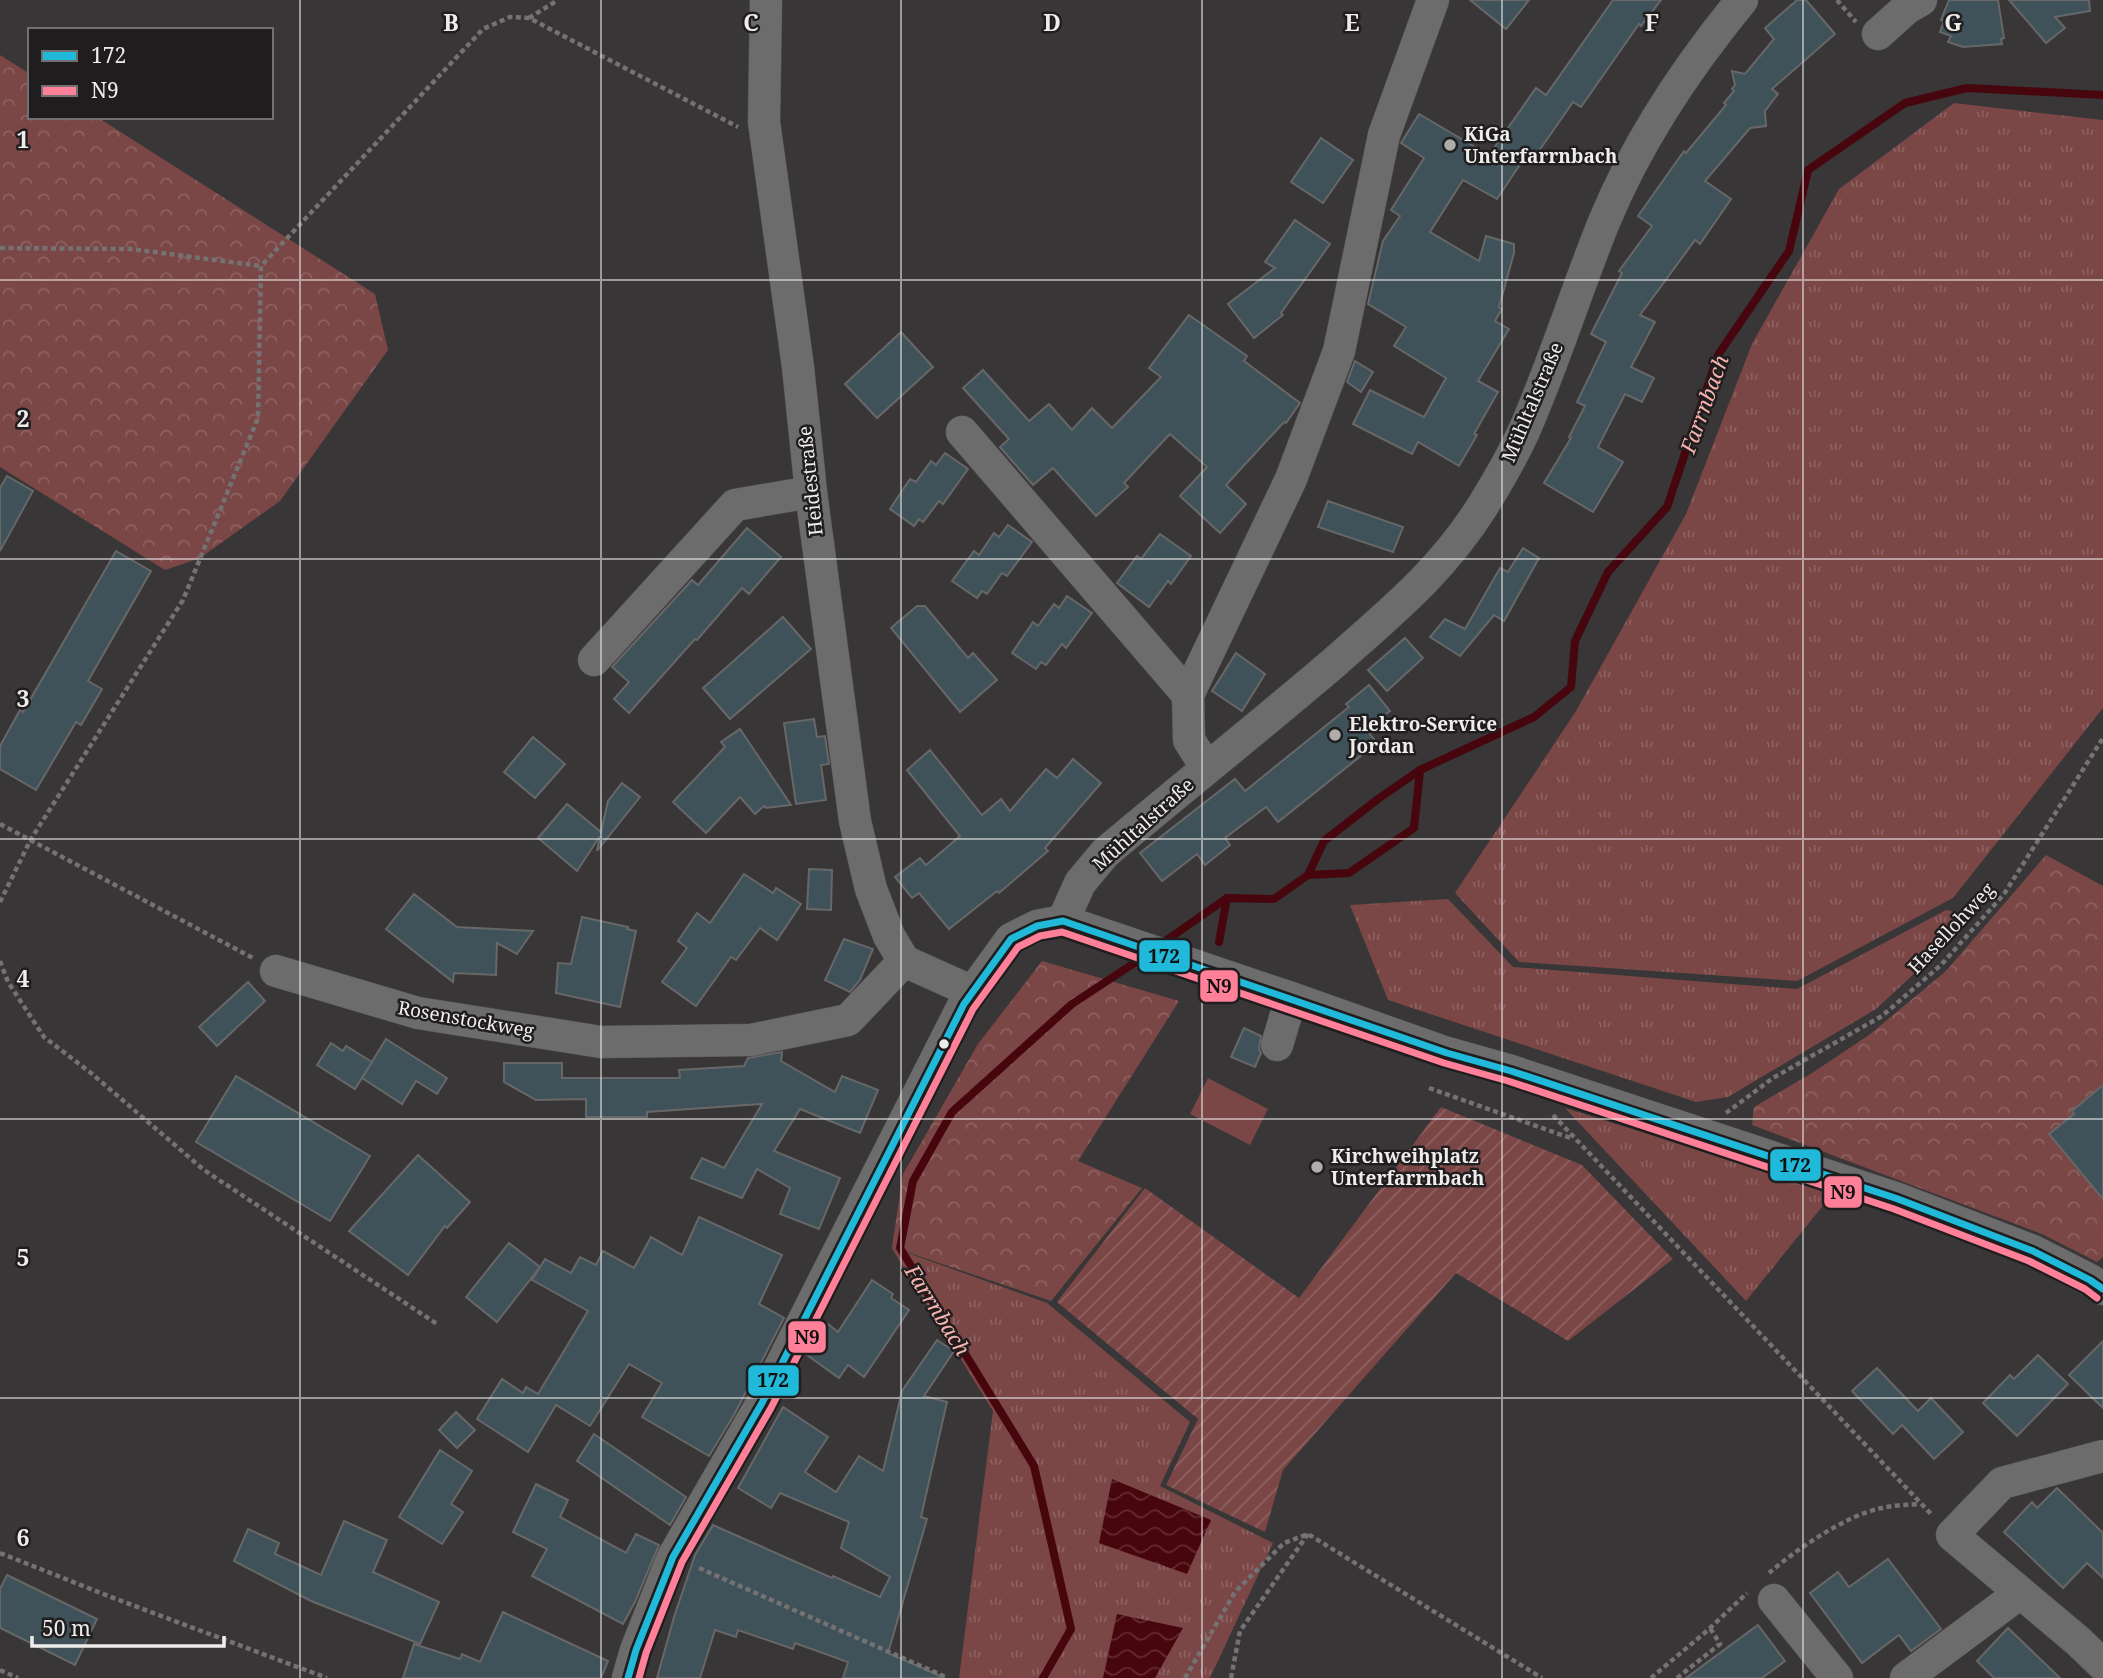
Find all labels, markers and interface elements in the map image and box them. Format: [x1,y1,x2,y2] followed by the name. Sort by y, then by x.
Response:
[443,6,459,38] text: B
[743,6,759,38] text: C
[1043,6,1061,38] text: D
[1344,6,1360,38] text: E
[1645,6,1659,38] text: F
[1944,6,1962,38] text: G
[28,28,273,119] legend
[91,41,126,69] text: 172
[91,76,119,104] text: N9
[1464,121,1618,169] place label: KiGa Unterfarrnbach
[17,123,30,155] text: 1
[1442,137,1458,153] marker: KiGa Unterfarrnbach
[1495,338,1569,466] street label: Mühltalstraße
[1673,351,1735,458] water label: Farrnbach
[17,402,30,434] text: 2
[791,425,829,537] street label: Heidestraße
[17,682,30,714] text: 3
[1348,711,1497,759] place label: Elektro-Service Jordan
[1327,727,1343,743] marker: Elektro-Service Jordan
[1087,771,1199,877] street label: Mühltalstraße
[1902,877,2000,979] street label: Hasellohweg
[1138,939,1191,973] line badge: 172
[1148,943,1180,969] text: 172
[17,962,30,994] text: 4
[1199,969,1239,1003] line badge: N9
[1206,973,1232,999] text: N9
[396,994,536,1044] street label: Rosenstockweg
[937,1037,951,1051] unlabelled marker
[1331,1143,1485,1191] place label: Kirchweihplatz Unterfarrnbach
[1769,1148,1822,1182] line badge: 172
[1779,1152,1811,1178] text: 172
[1309,1159,1325,1175] marker: Kirchweihplatz Unterfarrnbach
[1823,1175,1863,1209] line badge: N9
[1830,1179,1856,1205] text: N9
[17,1241,30,1273] text: 5
[898,1258,977,1361] water label: Farrnbach
[787,1320,827,1354] line badge: N9
[794,1324,820,1350] text: N9
[747,1364,800,1397] line badge: 172
[757,1367,789,1393] text: 172
[17,1521,30,1553] text: 6
[32,1604,224,1648] scale bar
[42,1614,91,1642] text: 50 m

